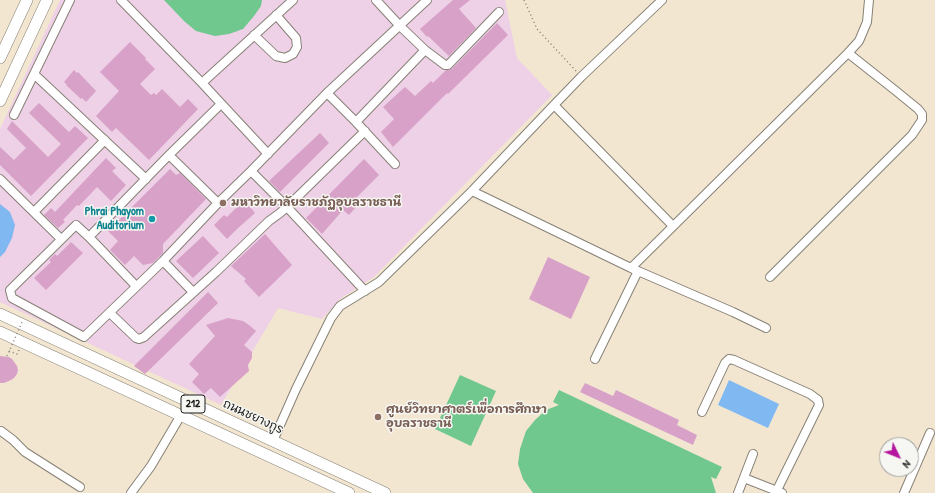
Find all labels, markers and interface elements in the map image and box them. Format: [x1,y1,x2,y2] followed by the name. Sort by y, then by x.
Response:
[231,196,401,210] place label: มหาวิทยาลัยราชภัฏอุบลราชธานี
[218,198,228,208] marker: มหาวิทยาลัยราชภัฏอุบลราชธานี
[85,205,144,233] place label: Phrai Phayom Auditorium
[147,214,157,224] marker: Phrai Phayom Auditorium
[181,395,205,413] road number: 212
[221,397,285,437] street label: ถนนชยางกูร
[386,403,547,431] place label: ศูนย์วิทยาศาตร์เพื่อการศึกษา อุบลราชธานี
[373,412,383,422] marker: ศูนย์วิทยาศาตร์เพื่อการศึกษา อุบลราชธานี
[879,437,919,477] north arrow
[900,458,914,471] text: N

